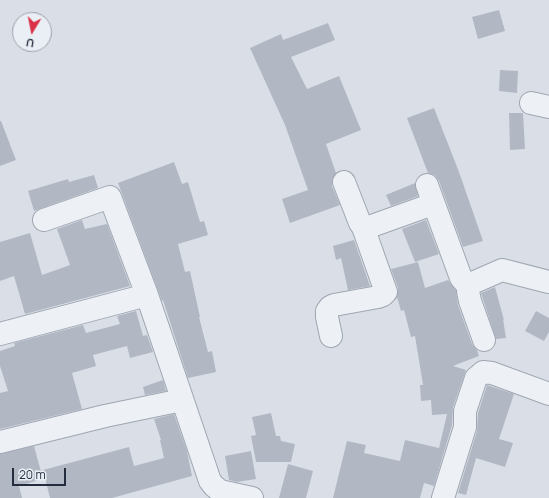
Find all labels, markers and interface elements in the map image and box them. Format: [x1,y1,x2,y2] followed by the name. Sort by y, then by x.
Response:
[12,12,52,52] north arrow
[25,35,35,51] text: U
[14,460,68,486] scale bar
[19,466,46,483] text: 20 m

